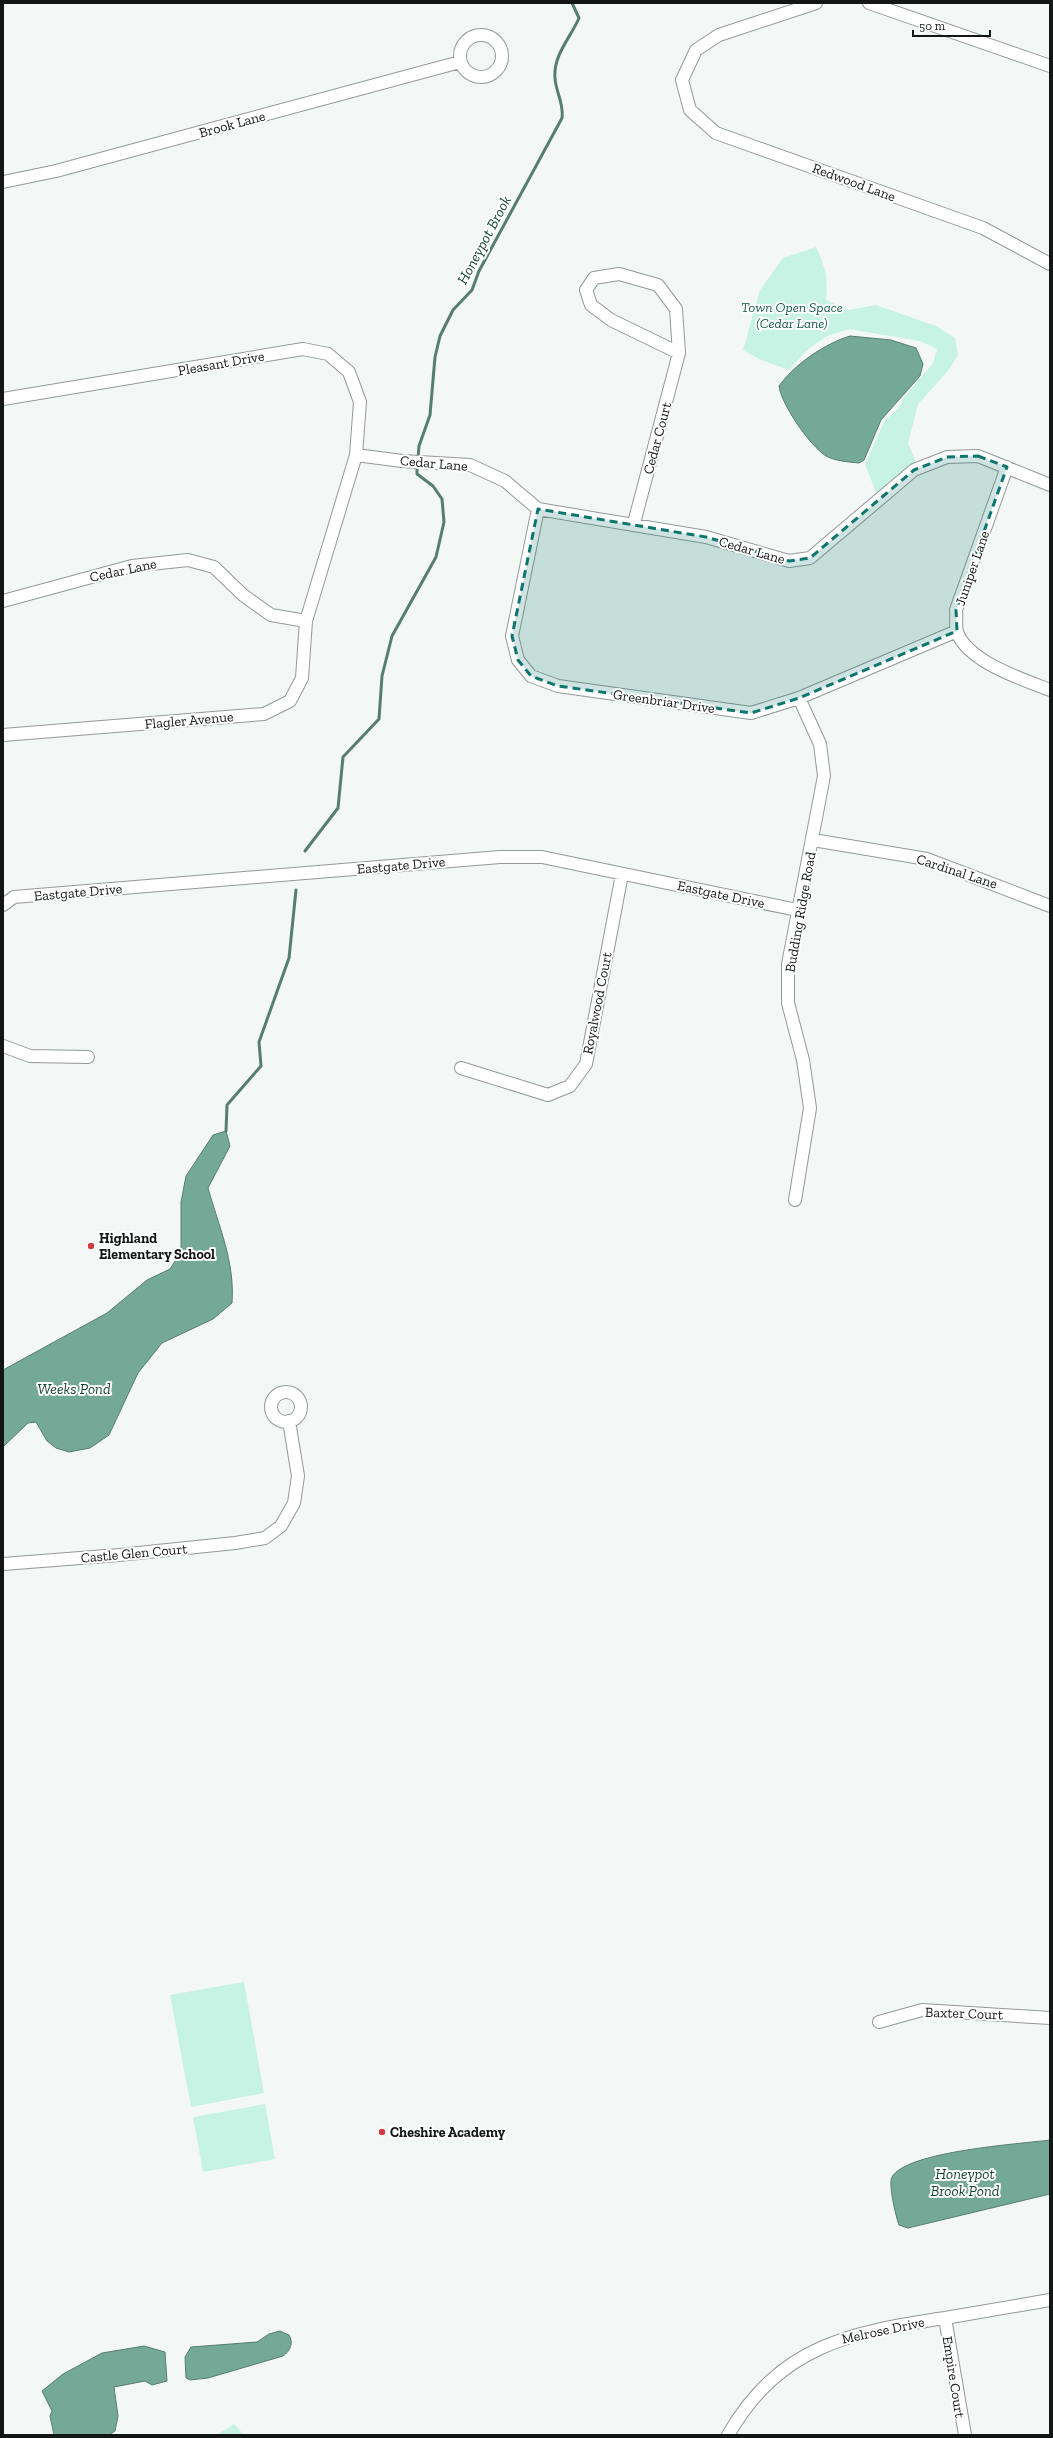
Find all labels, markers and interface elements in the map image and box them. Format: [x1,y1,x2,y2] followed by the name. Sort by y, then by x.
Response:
[913,12,990,38] scale bar
[919,19,946,33] text: 50 m
[197,107,268,142] street label: Brook Lane
[810,160,898,206] street label: Redwood Lane
[453,192,515,287] water label: Honeypot Brook
[741,299,843,332] park label: Town Open Space (Cedar Lane)
[177,347,266,379] street label: Pleasant Drive
[640,399,675,476] street label: Cedar Court
[399,452,469,475] street label: Cedar Lane
[952,528,993,608] street label: Juniper Lane
[717,533,787,568] street label: Cedar Lane
[88,555,158,586] street label: Cedar Lane
[612,686,716,717] street label: Greenbriar Drive
[144,708,235,733] street label: Flagler Avenue
[782,850,820,974] street label: Budding Ridge Road
[914,850,1000,893] street label: Cardinal Lane
[356,853,446,878] street label: Eastgate Drive
[676,877,766,912] street label: Eastgate Drive
[33,880,123,905] street label: Eastgate Drive
[579,950,616,1056] street label: Royalwood Court
[99,1230,215,1263] place label: Highland Elementary School
[86,1241,96,1251] marker: Highland Elementary School
[37,1380,111,1398] water label: Weeks Pond
[80,1540,189,1567] street label: Castle Glen Court
[925,2004,1004,2023] street label: Baxter Court
[390,2124,506,2141] place label: Cheshire Academy
[377,2127,387,2137] marker: Cheshire Academy
[931,2165,1000,2200] water label: Honeypot Brook Pond
[840,2313,926,2348] street label: Melrose Drive
[939,2335,968,2420] street label: Empire Court

